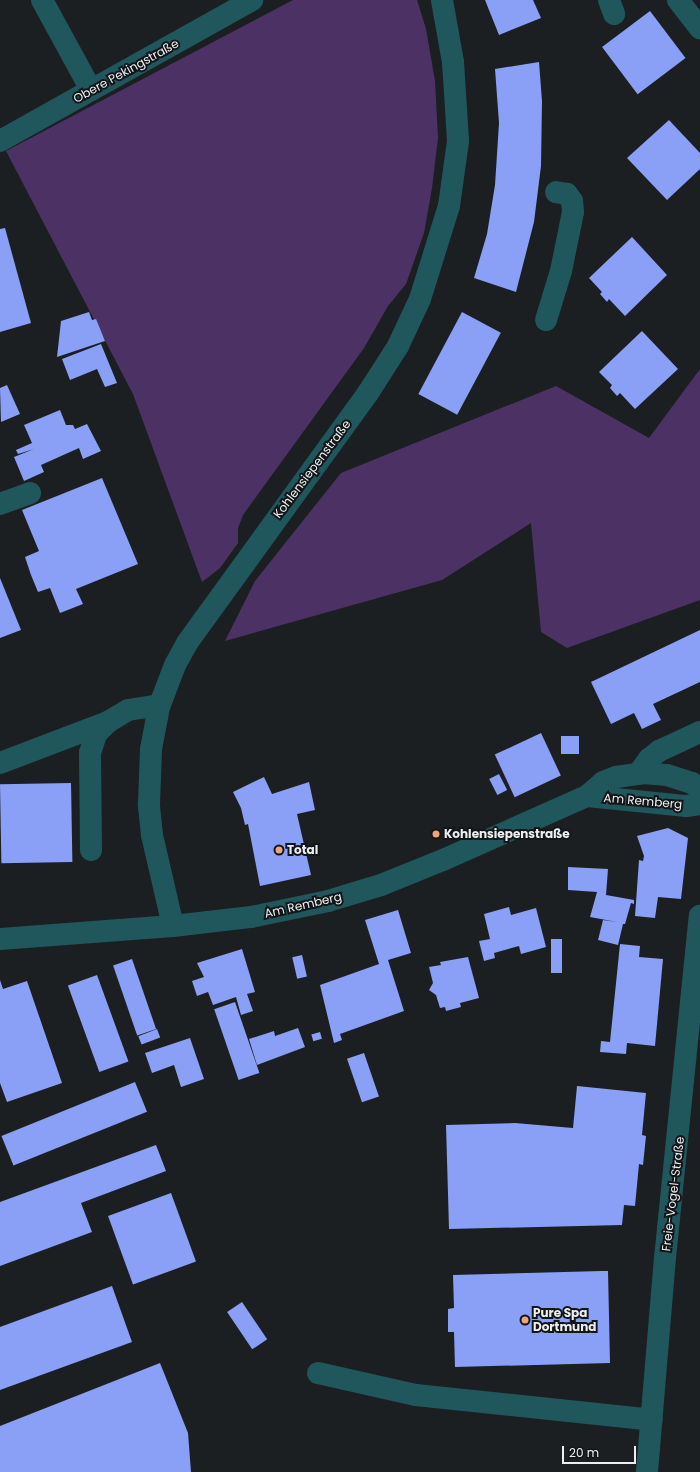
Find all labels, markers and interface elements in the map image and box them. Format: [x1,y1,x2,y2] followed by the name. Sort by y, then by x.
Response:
[71,36,181,106] street label: Obere Pekingstraße
[270,417,354,521] street label: Kohlensiepenstraße
[603,790,683,812] street label: Am Remberg
[444,827,570,841] place label: Kohlensiepenstraße
[431,829,441,839] marker: Kohlensiepenstraße
[287,843,318,857] place label: Total
[274,845,284,855] marker: Total
[263,889,343,921] street label: Am Remberg
[659,1136,687,1252] street label: Freie-Vogel-Straße
[533,1306,596,1334] place label: Pure Spa Dortmund
[520,1315,530,1325] marker: Pure Spa Dortmund
[564,1438,638,1464] scale bar
[569,1444,599,1461] text: 20 m

